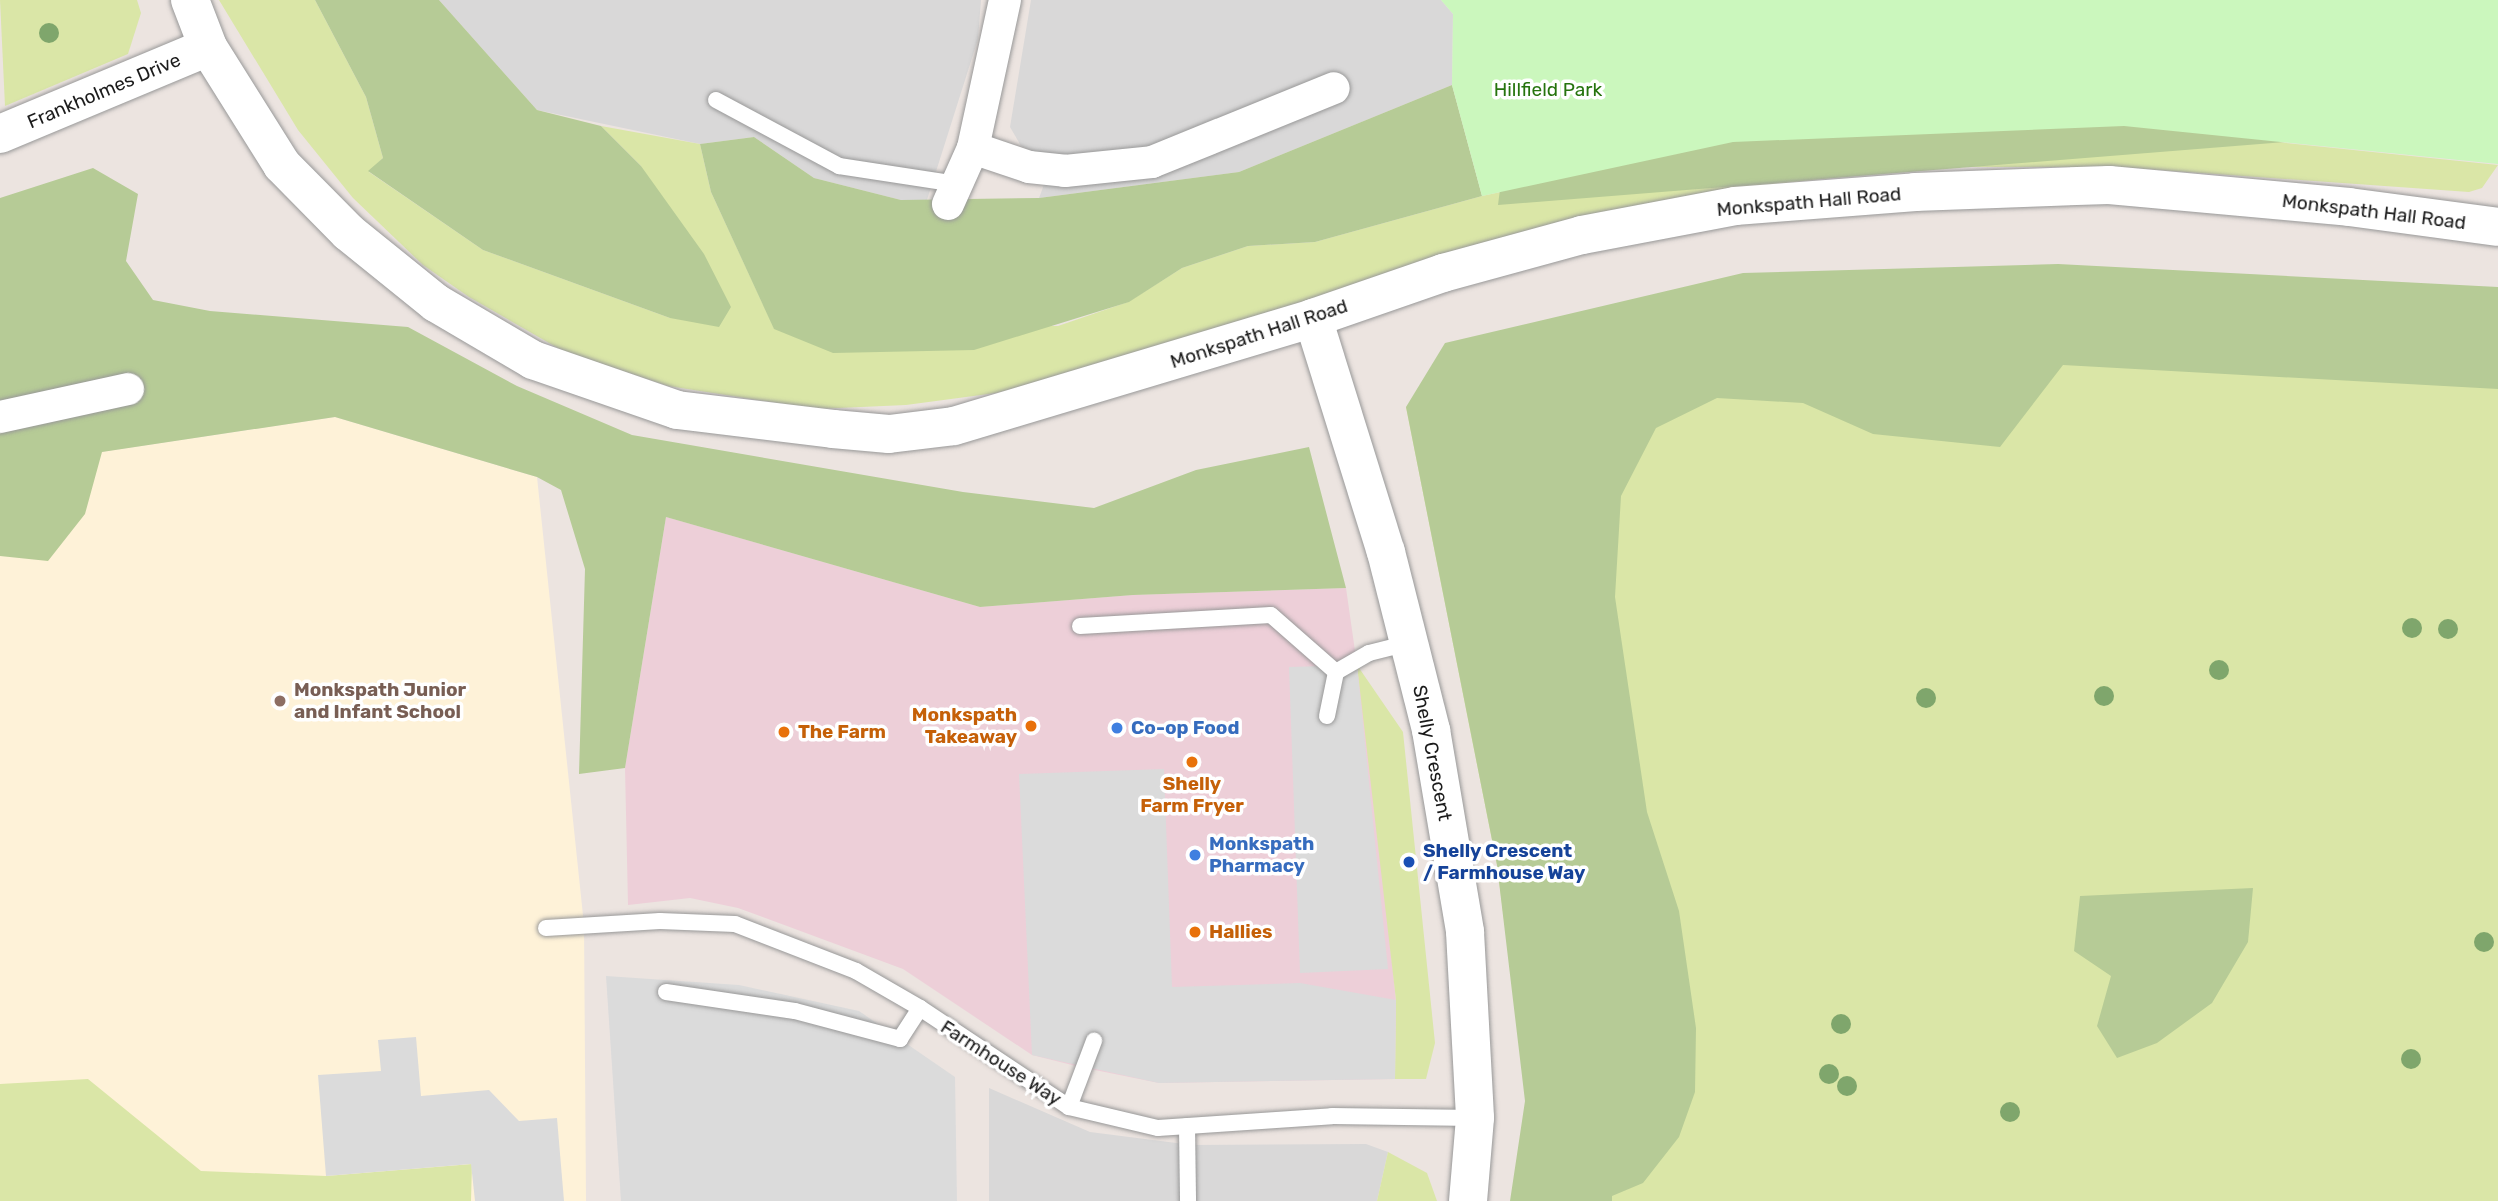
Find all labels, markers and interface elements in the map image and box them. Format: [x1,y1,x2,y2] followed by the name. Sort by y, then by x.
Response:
[24,48,184,134] street label: Frankholmes Drive
[1494,79,1602,101] park label: Hillfield Park
[1716,183,1902,221] street label: Monkspath Hall Road
[2281,189,2467,235] street label: Monkspath Hall Road
[1167,295,1351,373] street label: Monkspath Hall Road
[294,679,466,723] place label: Monkspath Junior and Infant School
[1408,683,1456,823] street label: Shelly Crescent
[272,693,288,709] marker: Monkspath Junior and Infant School
[912,704,1017,748] place label: Monkspath Takeaway
[1131,717,1239,739] place label: Co-op Food
[1023,718,1039,734] marker: Monkspath Takeaway
[1109,720,1125,736] marker: Co-op Food
[798,721,886,743] place label: The Farm
[776,724,792,740] marker: The Farm
[1184,754,1200,770] marker: Shelly Farm Fryer
[1140,773,1244,817] place label: Shelly Farm Fryer
[1209,833,1314,877] place label: Monkspath Pharmacy
[1423,840,1585,884] place label: Shelly Crescent / Farmhouse Way
[1187,847,1203,863] marker: Monkspath Pharmacy
[1401,854,1417,870] marker: Shelly Crescent / Farmhouse Way
[1209,921,1272,943] place label: Hallies
[1187,924,1203,940] marker: Hallies
[936,1015,1066,1111] street label: Farmhouse Way

